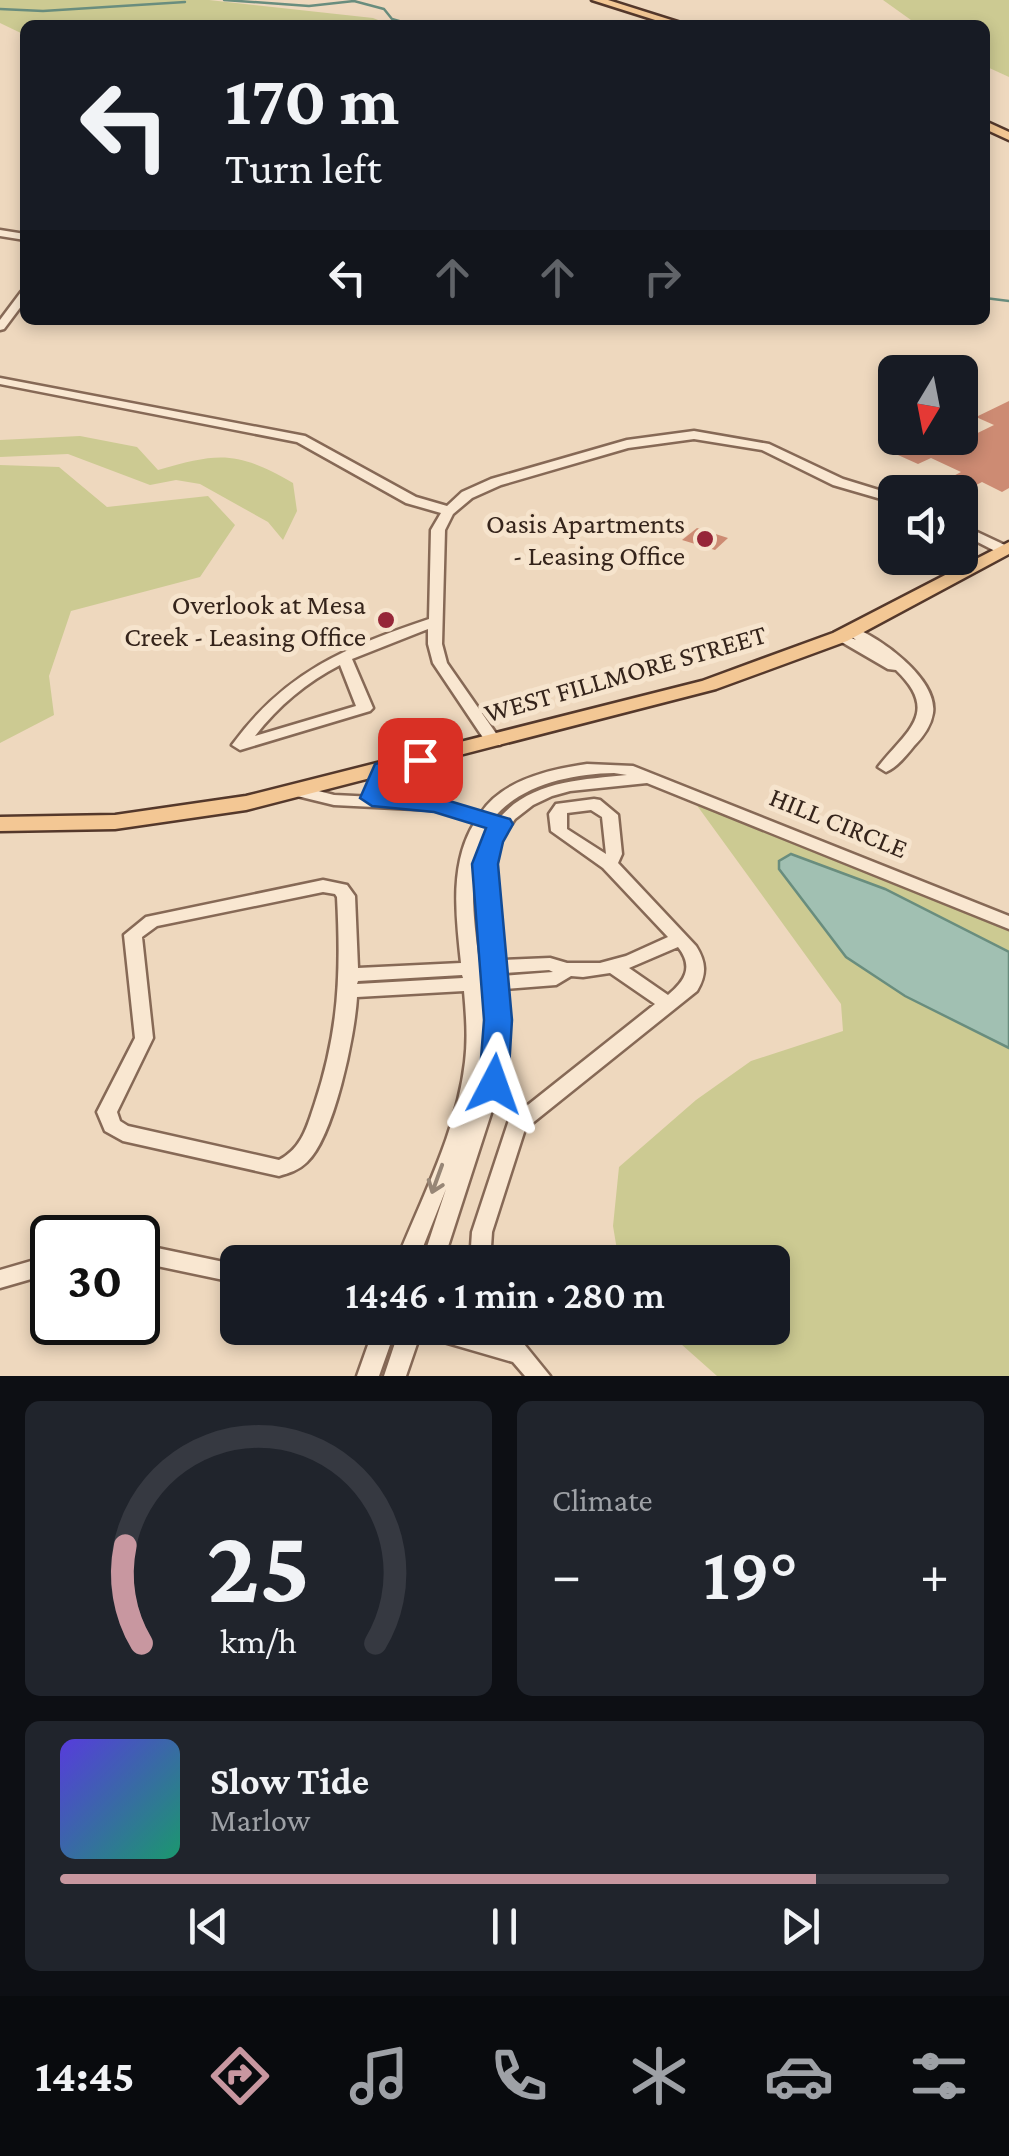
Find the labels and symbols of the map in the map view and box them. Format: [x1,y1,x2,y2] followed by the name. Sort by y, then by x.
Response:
[878,355,978,455] north arrow
[486,508,685,571] place label: Oasis Apartments - Leasing Office
[694,528,716,550] marker: Oasis Apartments - Leasing Office
[124,589,366,652] place label: Overlook at Mesa Creek - Leasing Office
[375,609,397,631] marker: Overlook at Mesa Creek - Leasing Office
[481,618,770,729] street label: WEST FILLMORE STREET
[378,718,463,803] pin
[765,781,912,864] street label: HILL CIRCLE
[442,1032,546,1136] position arrow
[427,1163,445,1194] one-way arrow
[30,1215,160,1345] speed limit sign: 30

